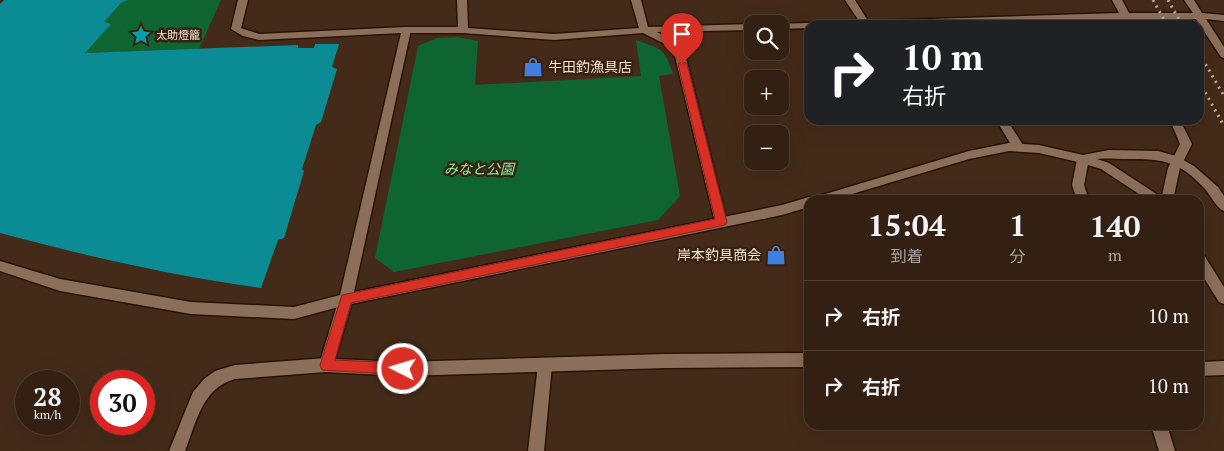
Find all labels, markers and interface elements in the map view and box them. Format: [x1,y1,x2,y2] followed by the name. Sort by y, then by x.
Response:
[661,13,703,64] pin
[744,15,789,170] map controls
[744,15,789,60] button: search
[668,20,696,48] icon: arrive
[130,24,152,46] place icon: 太助燈籠
[156,28,200,42] place label: 太助燈籠
[902,34,983,80] text: 10 m
[819,40,884,105] icon: right
[522,56,544,78] shop icon: 牛田釣漁具店
[548,57,632,76] place label: 牛田釣漁具店
[744,70,789,115] button: +
[902,81,946,110] text: 右折
[744,125,789,170] button: −
[444,159,516,178] park label: みなと公園
[868,205,946,245] text: 15:04
[1009,205,1026,245] text: 1
[1090,206,1140,246] text: 140
[765,244,787,266] shop icon: 岸本釣具商会
[1108,244,1122,266] text: m
[677,245,761,264] place label: 岸本釣具商会
[891,245,923,267] text: 到着
[1010,245,1026,267] text: 分
[819,302,847,330] icon: right
[1148,303,1189,328] text: 10 m
[862,304,900,329] text: 右折
[376,342,428,394] position arrow
[90,370,155,435] speed limit sign: 30
[819,372,847,400] icon: right
[1148,373,1189,398] text: 10 m
[862,374,900,399] text: 右折
[33,380,62,413] text: 28
[34,407,61,422] text: km/h

